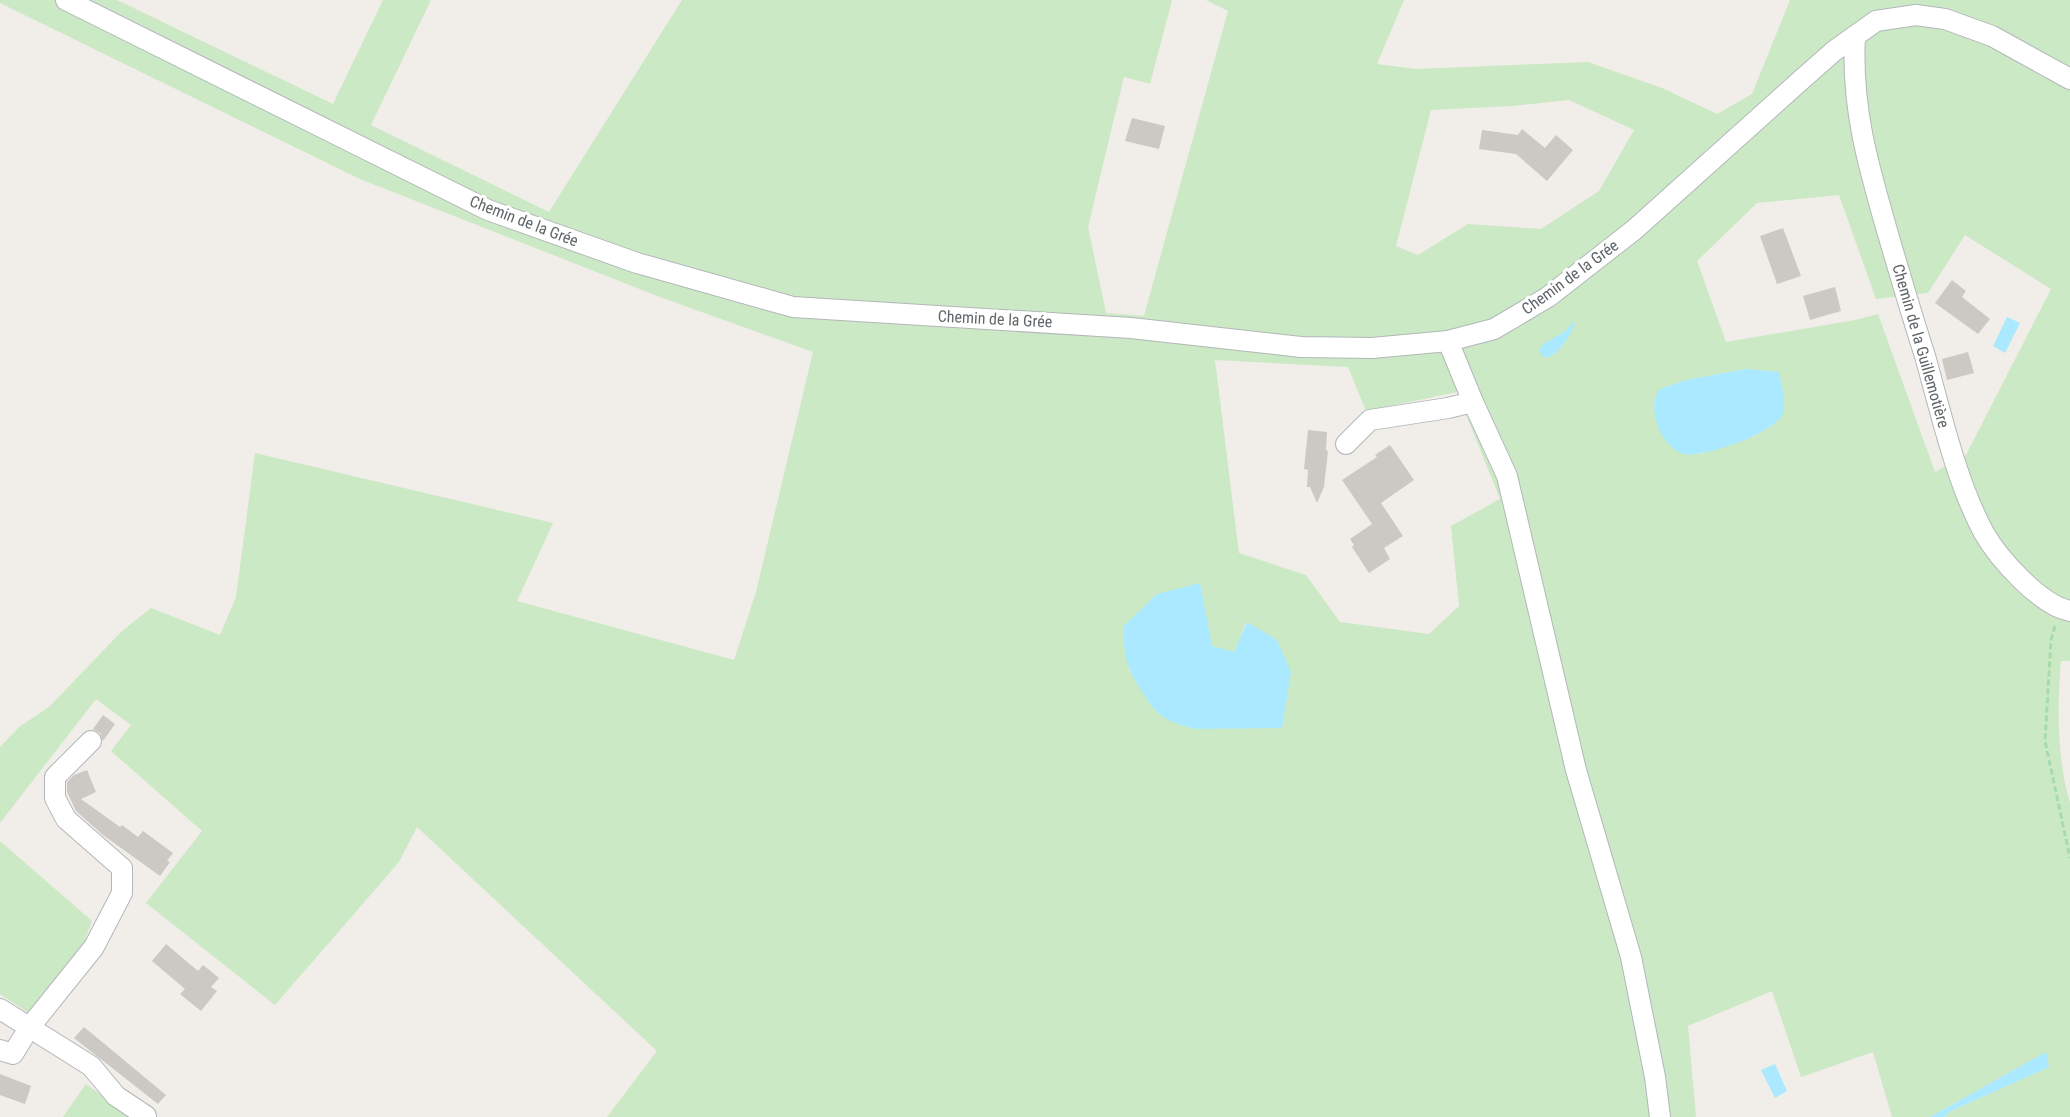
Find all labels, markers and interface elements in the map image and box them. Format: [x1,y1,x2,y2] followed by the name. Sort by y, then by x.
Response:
[467,192,581,250] street label: Chemin de la Grée
[1518,236,1622,318] street label: Chemin de la Grée
[1889,262,1953,430] street label: Chemin de la Guillemotière
[937,307,1053,331] street label: Chemin de la Grée

